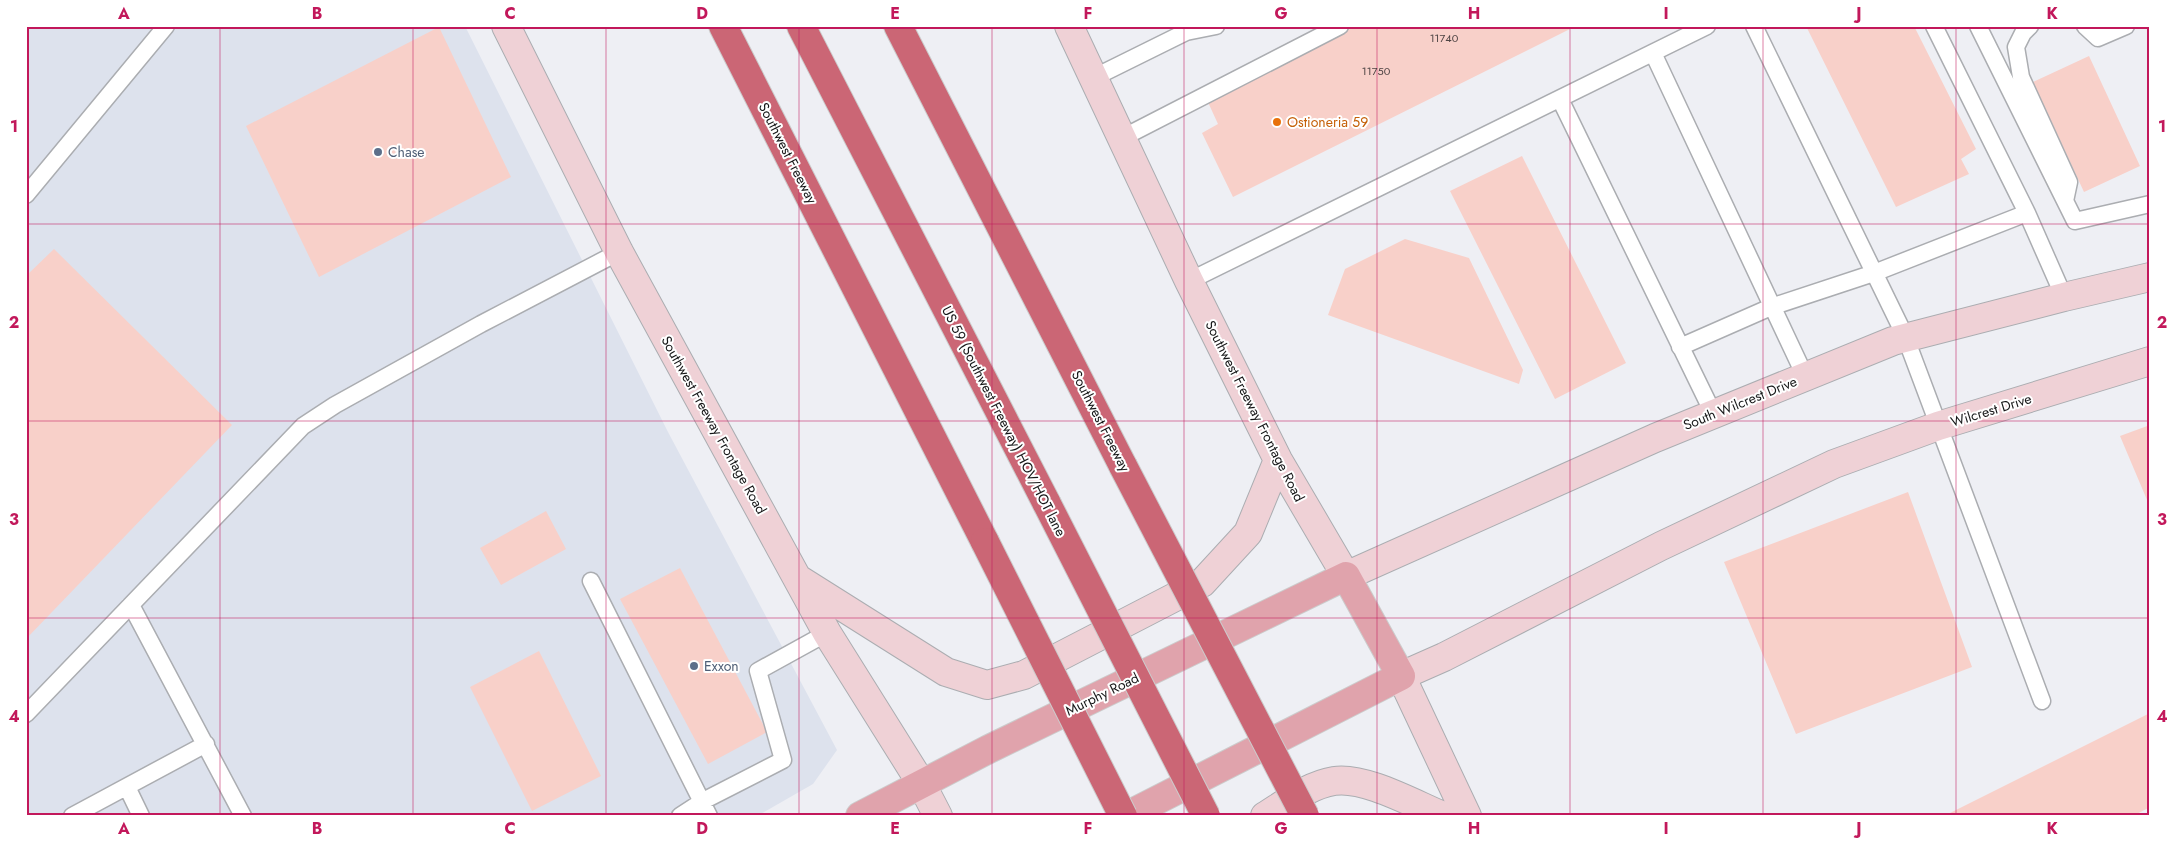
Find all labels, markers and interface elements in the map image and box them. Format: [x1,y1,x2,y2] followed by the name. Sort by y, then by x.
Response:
[117,2,130,25] text: A
[312,2,322,25] text: B
[504,2,516,25] text: C
[696,2,708,25] text: D
[890,2,900,25] text: E
[1084,2,1092,25] text: F
[1274,2,1288,25] text: G
[1468,2,1480,25] text: H
[1663,2,1669,25] text: I
[1853,2,1862,25] text: J
[2046,2,2058,25] text: K
[1430,30,1459,46] house number: 11740
[1362,63,1391,79] house number: 11750
[754,99,822,208] street label: Southwest Freeway
[1287,112,1368,132] place label: Ostioneria 59
[10,115,18,138] text: 1
[2158,115,2166,138] text: 1
[1271,116,1283,128] marker: Ostioneria 59
[388,142,425,162] place label: Chase
[372,146,384,158] marker: Chase
[937,302,1071,540] street label: US 59 (Southwest Freeway) HOV/HOT lane
[9,311,19,334] text: 2
[2157,311,2167,334] text: 2
[1200,317,1310,505] street label: Southwest Freeway Frontage Road
[657,332,771,518] street label: Southwest Freeway Frontage Road
[1067,367,1135,476] street label: Southwest Freeway
[1680,371,1800,435] street label: South Wilcrest Drive
[1948,388,2034,432] street label: Wilcrest Drive
[9,508,19,531] text: 3
[2157,508,2167,531] text: 3
[704,656,739,676] place label: Exxon
[688,660,700,672] marker: Exxon
[1062,668,1142,720] street label: Murphy Road
[8,705,20,728] text: 4
[2156,705,2168,728] text: 4
[117,817,130,840] text: A
[312,817,322,840] text: B
[504,817,516,840] text: C
[696,817,708,840] text: D
[890,817,900,840] text: E
[1084,817,1092,840] text: F
[1274,817,1288,840] text: G
[1468,817,1480,840] text: H
[1663,817,1669,840] text: I
[1853,817,1862,840] text: J
[2046,817,2058,840] text: K

